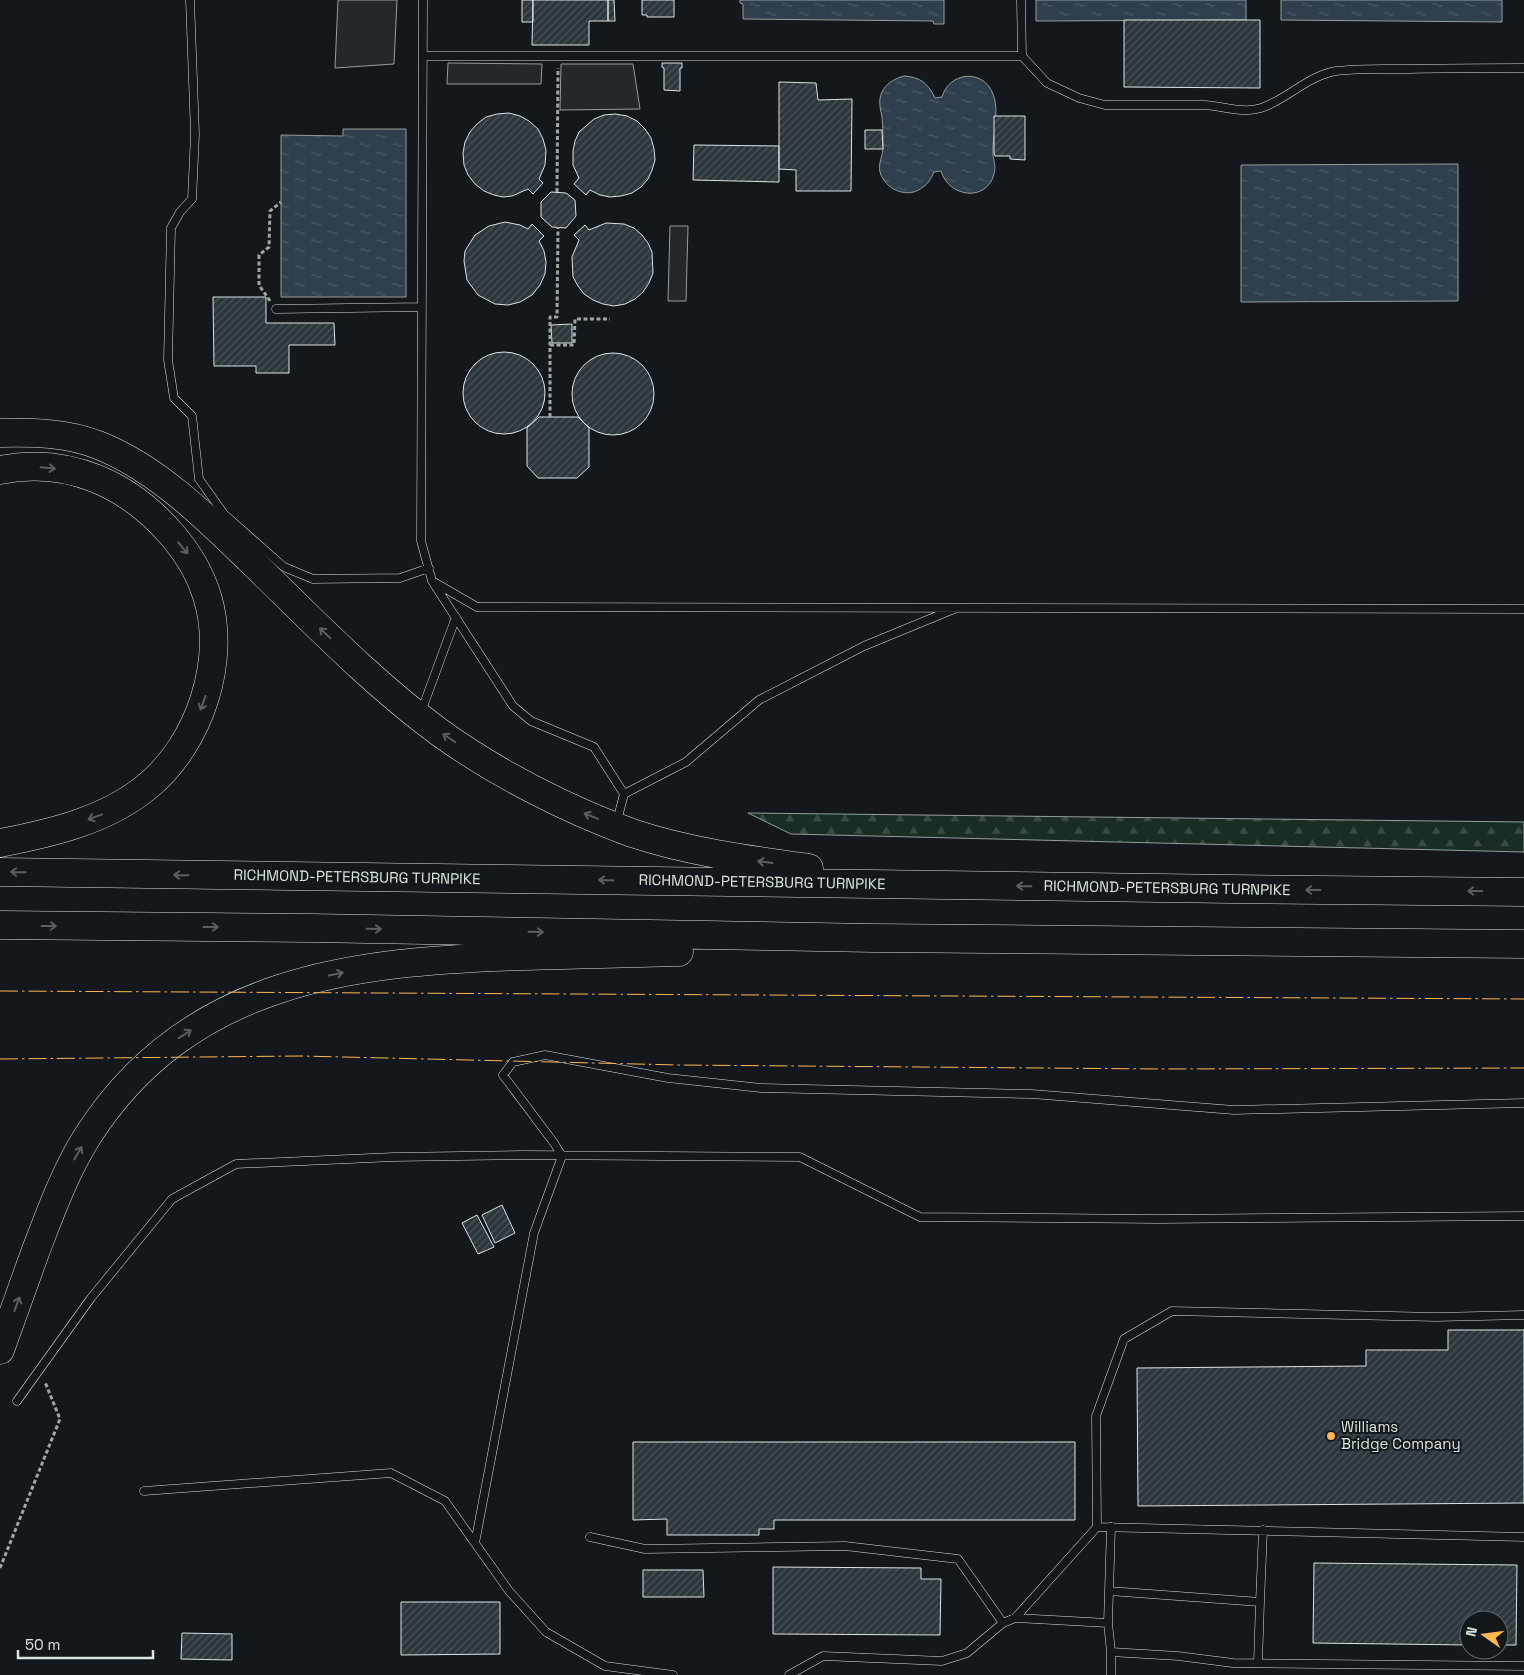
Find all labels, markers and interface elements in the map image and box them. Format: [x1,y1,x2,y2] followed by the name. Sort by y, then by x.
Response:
[40,463,56,472] one-way arrow
[178,542,189,555] one-way arrow
[319,627,332,639] one-way arrow
[198,695,207,710] one-way arrow
[442,733,456,743] one-way arrow
[584,810,599,820] one-way arrow
[88,813,103,822] one-way arrow
[757,857,773,867] one-way arrow
[233,865,481,888] street label: RICHMOND-PETERSBURG TURNPIKE
[11,867,27,877] one-way arrow
[173,870,189,880] one-way arrow
[638,870,886,893] street label: RICHMOND-PETERSBURG TURNPIKE
[598,875,614,885] one-way arrow
[1043,876,1291,899] street label: RICHMOND-PETERSBURG TURNPIKE
[1017,881,1033,891] one-way arrow
[1305,885,1322,895] one-way arrow
[1468,887,1484,896] one-way arrow
[40,921,56,931] one-way arrow
[202,922,219,932] one-way arrow
[365,924,381,934] one-way arrow
[528,927,544,937] one-way arrow
[327,969,343,979] one-way arrow
[178,1028,192,1038] one-way arrow
[73,1147,83,1161] one-way arrow
[13,1297,22,1312] one-way arrow
[1341,1417,1461,1453] place label: Williams Bridge Company
[1325,1430,1337,1442] marker: Williams Bridge Company
[1459,1610,1509,1660] north arrow
[1462,1625,1481,1639] text: N
[18,1628,152,1660] scale bar
[25,1635,60,1654] text: 50 m

